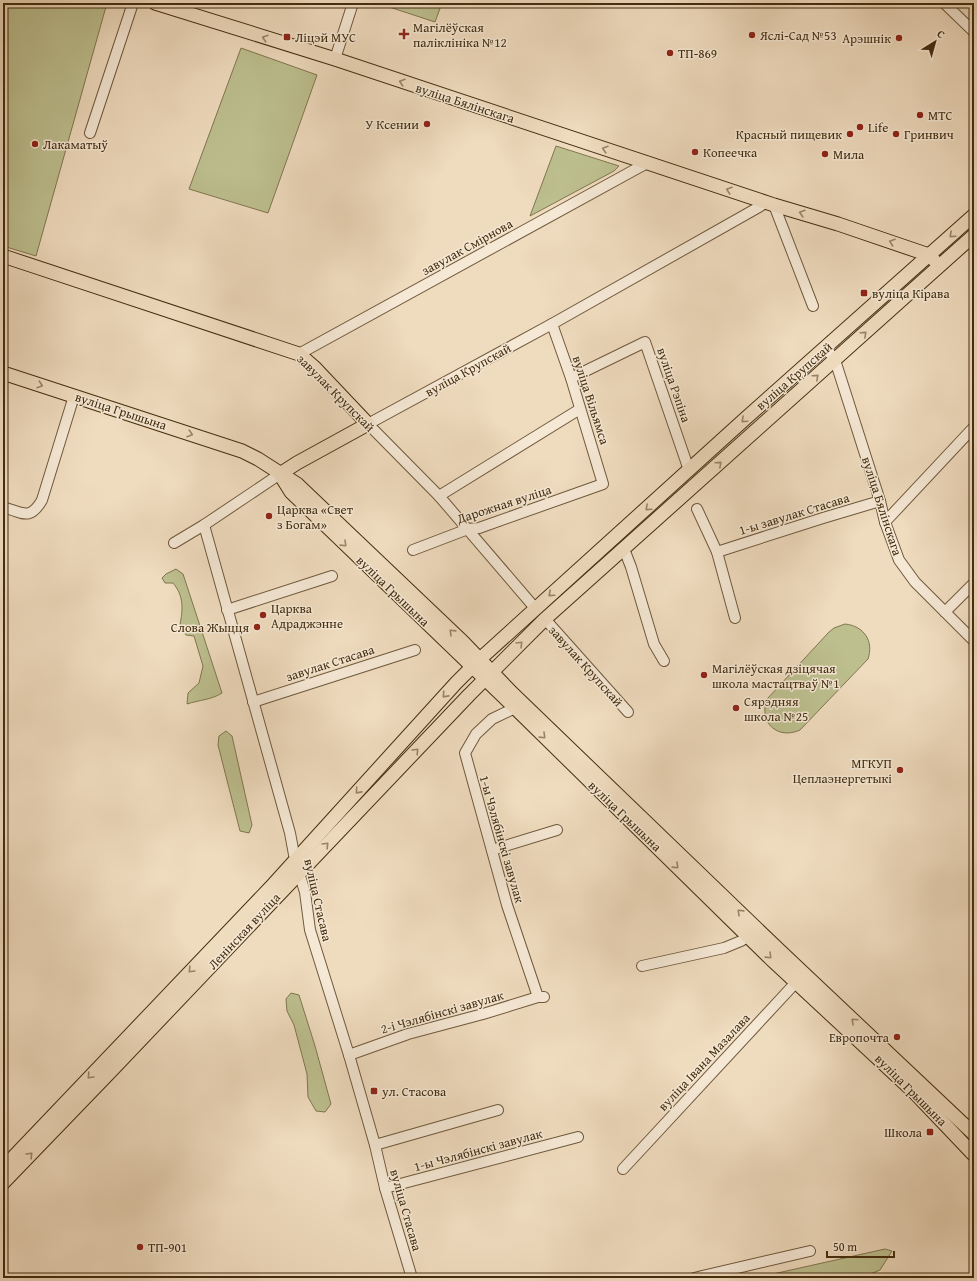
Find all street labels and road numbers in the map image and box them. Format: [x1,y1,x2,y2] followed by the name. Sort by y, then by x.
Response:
[413,78,518,128] street label: вуліца Бялінскага
[418,214,517,280] street label: завулак Смірнова
[752,337,837,415] street label: вуліца Крупскай
[422,338,515,401] street label: вуліца Крупскай
[652,345,696,426] street label: вуліца Рэпіна
[293,350,379,436] street label: завулак Крупскай
[568,353,615,448] street label: вуліца Вільямса
[73,387,170,435] street label: вуліца Грышына
[857,454,907,559] street label: вуліца Бялінскага
[453,480,554,529] street label: Дарожная вуліца
[736,488,852,540] street label: 1-ы завулак Стасава
[352,551,434,631] street label: вуліца Грышына
[544,621,628,711] street label: завулак Крупскай
[283,640,377,686] street label: завулак Стасава
[475,773,529,905] street label: 1-ы Чэлябінскі завулак
[584,776,666,856] street label: вуліца Грышына
[299,857,337,944] street label: вуліца Стасава
[203,888,285,974] street label: Ленінская вуліца
[378,985,506,1039] street label: 2-і Чэлябінскі завулак
[654,1008,755,1115] street label: вуліца Iвана Мазалава
[871,1050,952,1131] street label: вуліца Грышына
[412,1124,545,1176] street label: 1-ы Чэлябінскі завулак
[385,1167,427,1254] street label: вуліца Стасава

